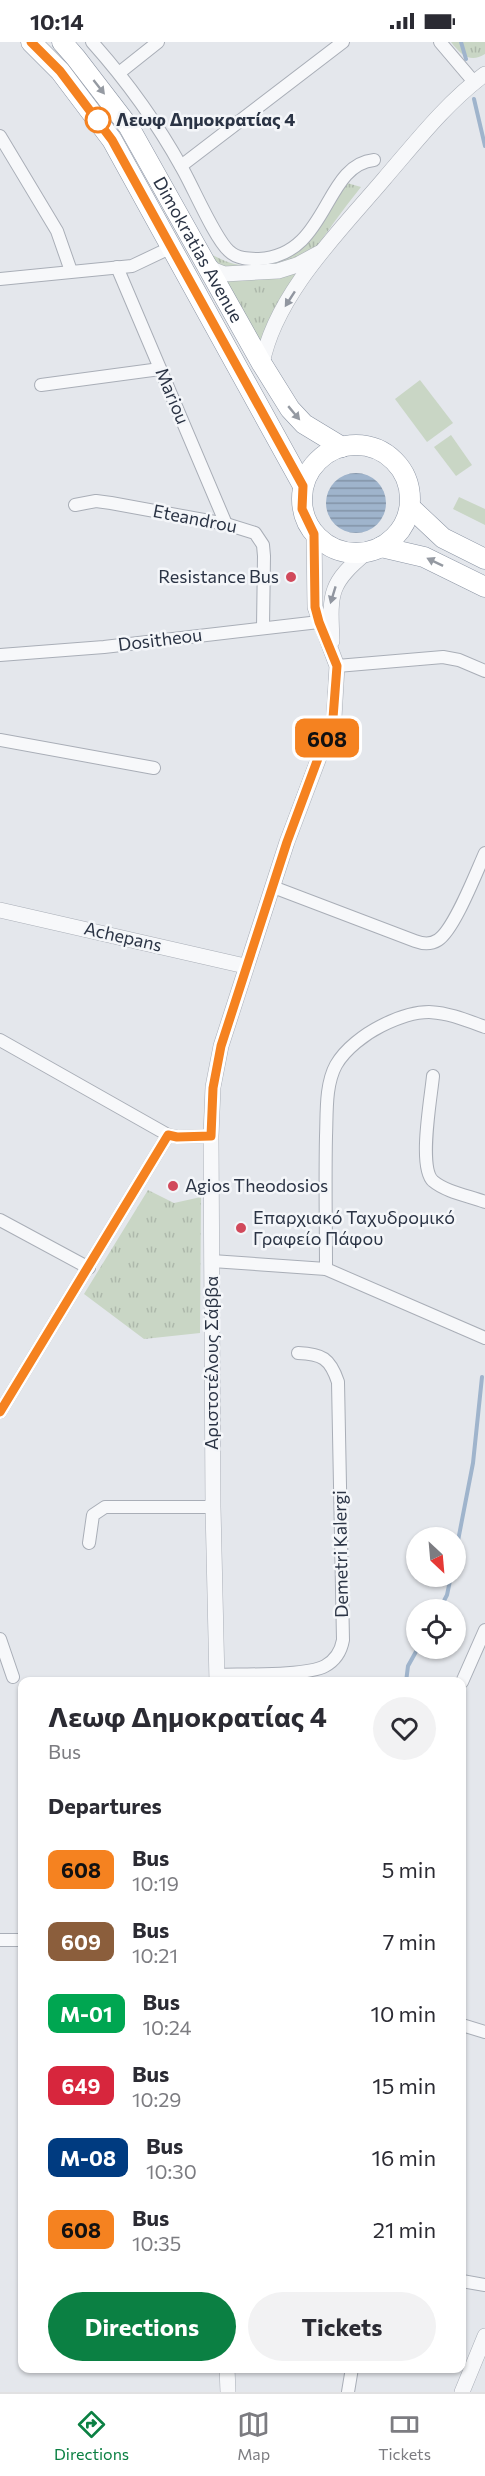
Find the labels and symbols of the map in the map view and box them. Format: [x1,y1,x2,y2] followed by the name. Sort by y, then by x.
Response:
[93,79,105,94] one-way arrow
[85,107,111,133] marker: Λεωφ Δημοκρατίας 4
[116,108,295,130] place label: Λεωφ Δημοκρατίας 4
[149,172,248,326] street label: Dimokratias Avenue
[284,290,296,306] one-way arrow
[151,364,195,427] street label: Mariou
[287,405,300,420] one-way arrow
[151,499,239,537] street label: Eteandrou
[426,558,443,567] one-way arrow
[158,565,279,587] place label: Resistance Bus
[284,570,298,584] marker: Resistance Bus
[328,586,337,604] one-way arrow
[117,623,203,655] street label: Dositheou
[292,718,362,758] line badge: 608
[82,916,164,956] street label: Achepans
[185,1174,328,1196] place label: Agios Theodosios
[166,1179,180,1193] marker: Agios Theodosios
[253,1206,455,1249] place label: Επαρχιακό Ταχυδρομικό Γραφείο Πάφου
[234,1221,248,1235] marker: Επαρχιακό Ταχυδρομικό Γραφείο Πάφου
[200,1276,222,1450] street label: Αριστοτέλους Σάββα
[328,1490,352,1618] street label: Demetri Kalergi
[406,1527,466,1587] north arrow

